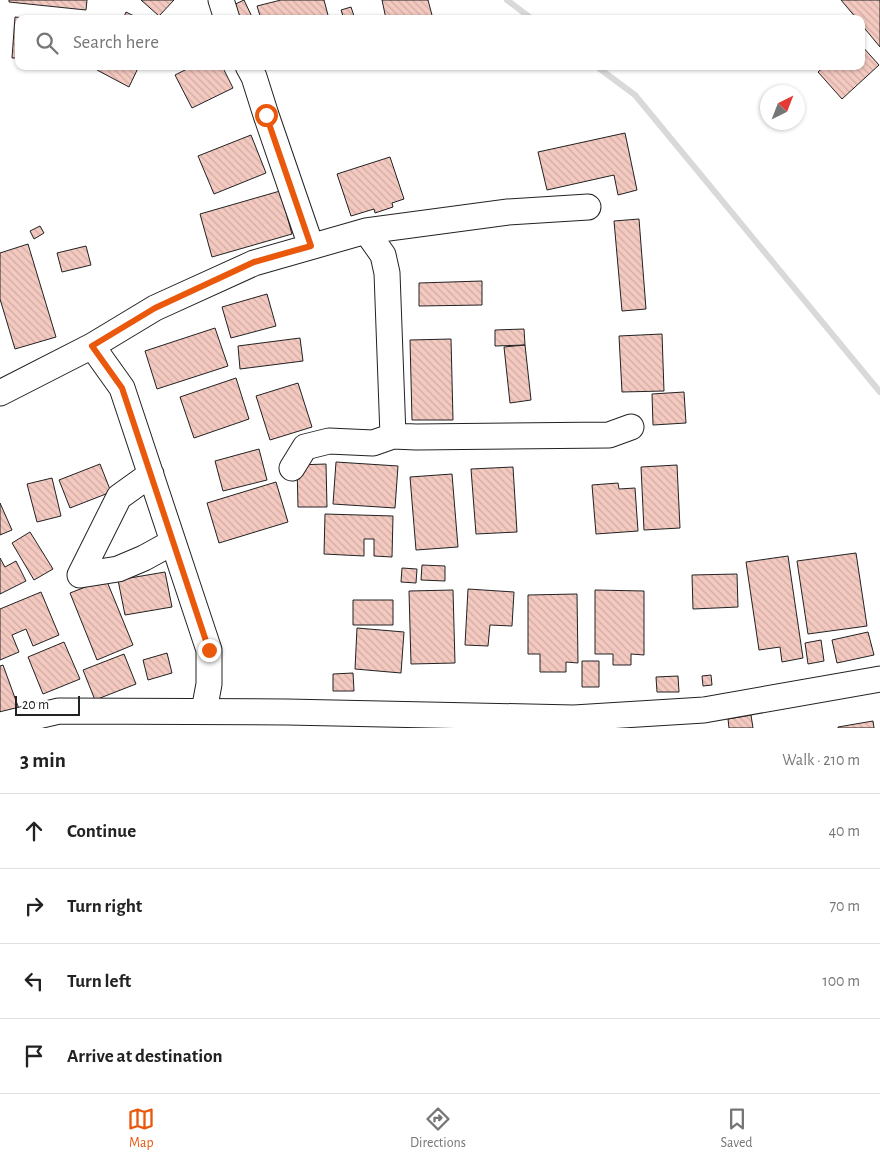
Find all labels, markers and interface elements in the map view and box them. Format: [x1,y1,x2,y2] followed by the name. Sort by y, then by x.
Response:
[15,15,865,70] search box
[33,29,61,57] icon: search
[73,33,159,52] text: Search here
[760,85,805,130] north arrow
[255,104,278,127] route start
[198,639,221,662] route end
[15,693,80,716] scale bar
[22,698,49,712] text: 20 m
[20,750,66,771] text: 3 min
[782,752,860,768] text: Walk · 210 m
[20,817,48,845] icon: ahead
[67,822,136,841] text: Continue
[828,823,860,839] text: 40 m
[20,892,48,920] icon: right
[67,897,142,916] text: Turn right
[829,898,860,914] text: 70 m
[20,967,48,995] icon: left
[67,972,131,991] text: Turn left
[822,973,860,989] text: 100 m
[20,1042,48,1070] icon: arrive
[67,1047,223,1066] text: Arrive at destination
[127,1105,155,1152] tab: Map
[410,1105,466,1152] tab: Directions
[721,1105,753,1152] tab: Saved

